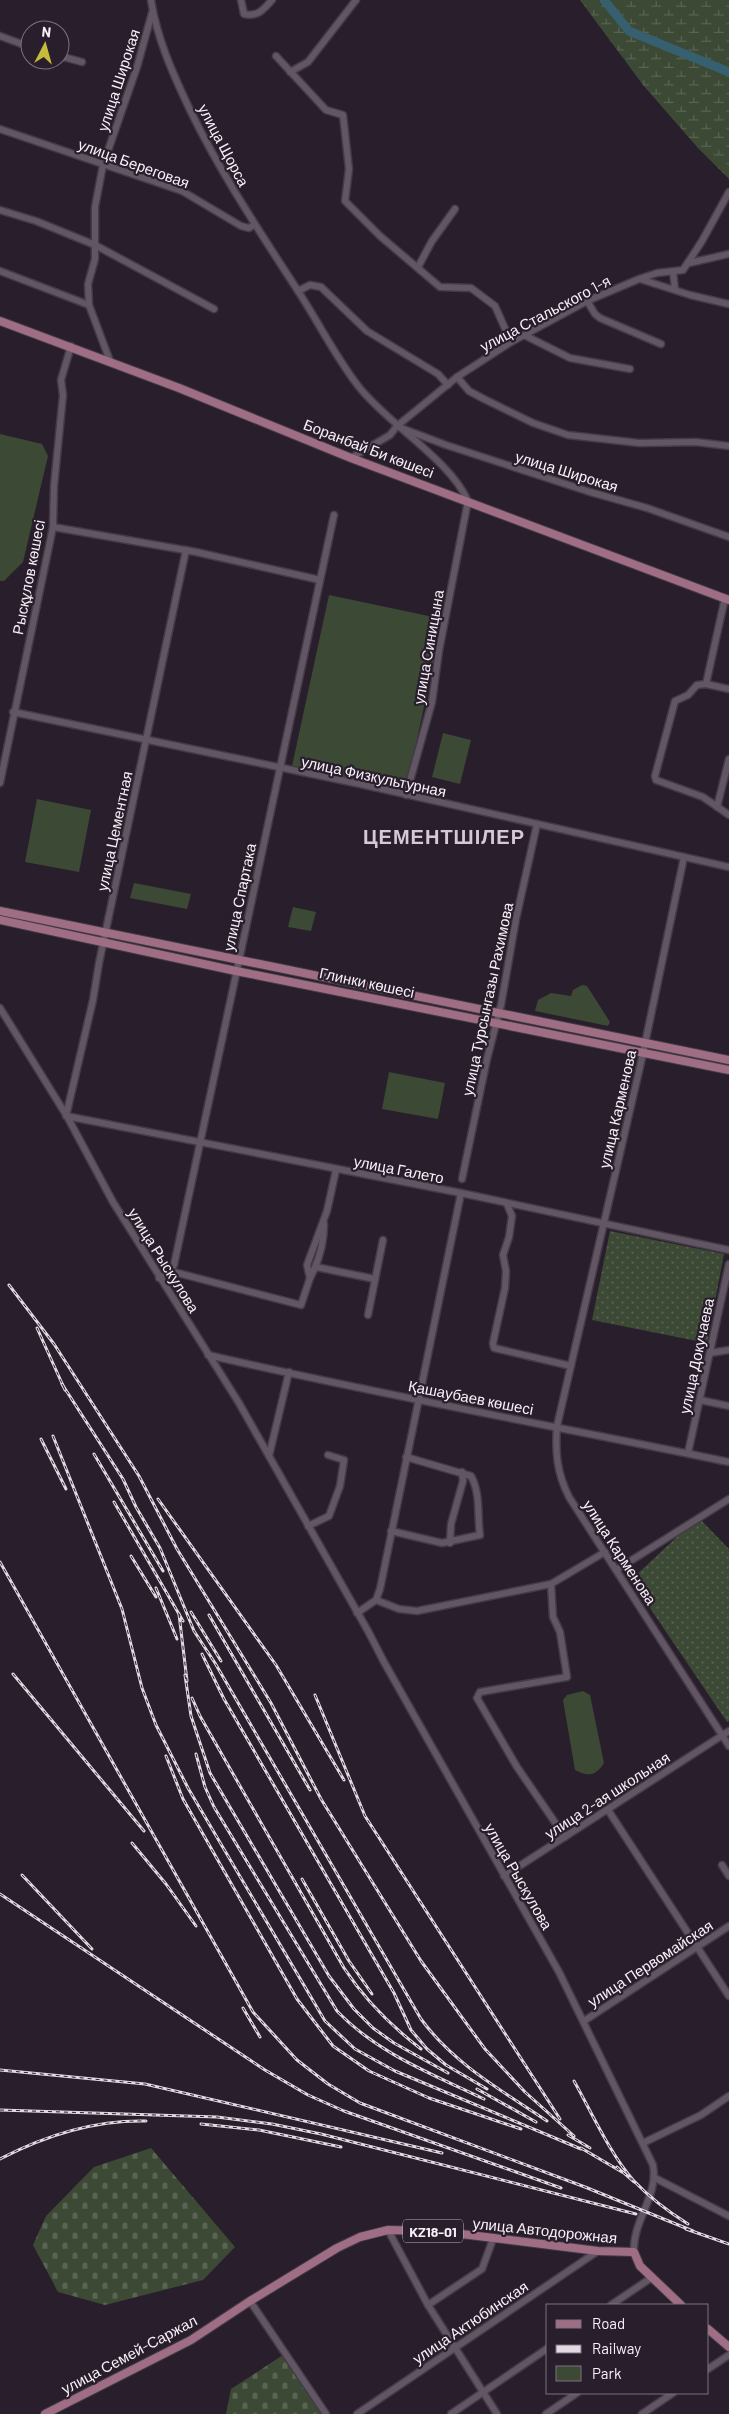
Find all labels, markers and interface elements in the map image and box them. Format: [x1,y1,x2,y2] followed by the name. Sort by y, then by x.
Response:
[20,20,70,70] north arrow
[41,23,52,41] text: N
[93,27,143,133] street label: улица Широкая
[195,101,254,190] street label: улица Щорса
[76,135,192,191] street label: улица Береговая
[477,271,613,355] street label: улица Стальского 1-я
[301,415,437,481] street label: Боранбай Би көшесі
[513,447,621,495] street label: улица Широкая
[8,518,48,636] street label: Рысқұлов көшесі
[409,588,447,706] street label: улица Синицына
[300,752,448,800] street label: улица Физкультурная
[92,769,136,893] street label: улица Цементная
[363,824,525,848] district label: ЦЕМЕНТШІЛЕР
[219,841,259,953] street label: улица Спартака
[458,900,516,1097] street label: улица Турсынгазы Рахимова
[318,963,416,1001] street label: Глинки көшесі
[595,1047,640,1170] street label: улица Карменова
[352,1151,446,1187] street label: улица Галето
[125,1204,204,1316] street label: улица Рыскулова
[675,1296,717,1415] street label: улица Докучаева
[407,1376,535,1418] street label: Қашаубаев көшесі
[579,1496,661,1608] street label: улица Карменова
[541,1748,673,1842] street label: улица 2-ая школьная
[481,1820,557,1933] street label: улица Рыскулова
[584,1916,716,2010] street label: улица Первомайская
[472,2213,618,2247] street label: улица Автодорожная
[403,2220,463,2242] road number: KZ18-01
[409,2277,531,2367] street label: улица Актюбинская
[546,2304,709,2394] legend
[58,2311,200,2397] street label: улица Семей-Саржал
[592,2314,625,2332] text: Road
[592,2339,641,2357] text: Railway
[592,2364,622,2382] text: Park

